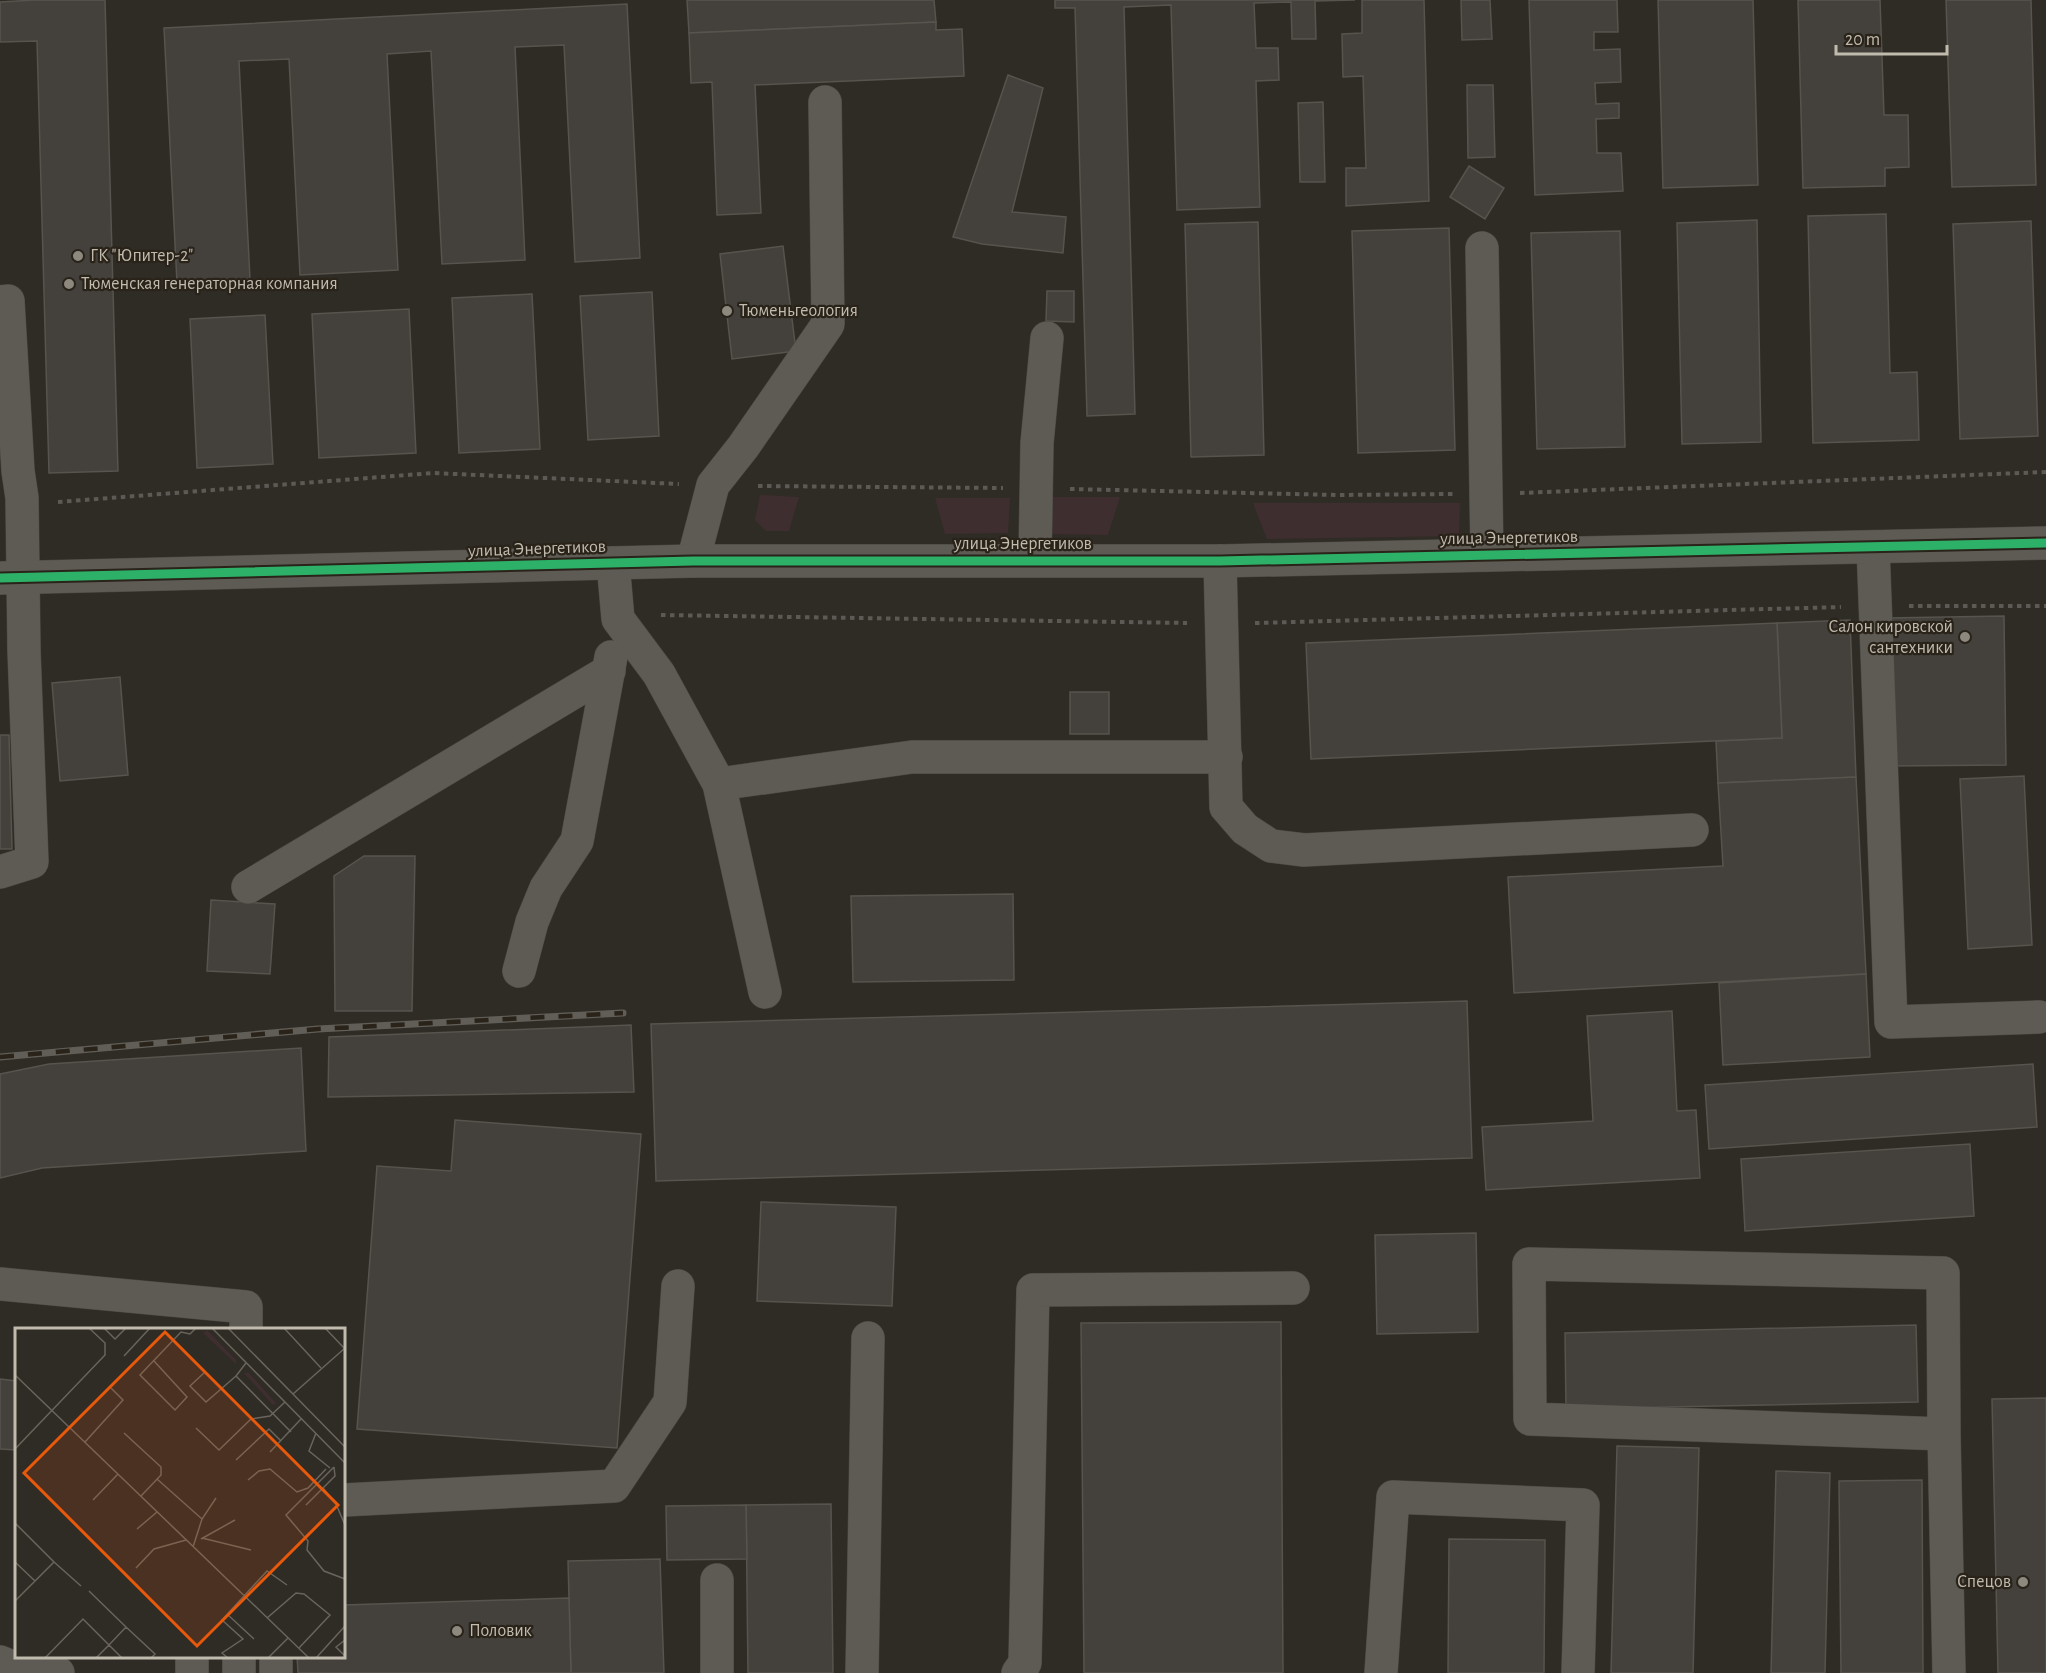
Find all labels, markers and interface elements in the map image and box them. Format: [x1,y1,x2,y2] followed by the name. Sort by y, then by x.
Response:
[1836,18,1947,56] scale bar
[1845,31,1880,49] text: 20 m
[90,247,193,265] place label: ГК "Юпитер-2"
[71,249,85,263] marker: ГК "Юпитер-2"
[81,275,338,293] place label: Тюменская генераторная компания
[62,277,76,291] marker: Тюменская генераторная компания
[739,302,858,320] place label: Тюменьгеология
[720,304,734,318] marker: Тюменьгеология
[1439,528,1578,548] street label: улица Энергетиков
[953,535,1092,553] street label: улица Энергетиков
[467,538,606,560] street label: улица Энергетиков
[1828,618,1953,657] place label: Салон кировской сантехники
[1958,630,1972,644] marker: Салон кировской сантехники
[15,1328,345,1658] inset map
[1957,1573,2011,1591] place label: Спецов
[2016,1575,2030,1589] marker: Спецов
[469,1622,533,1640] place label: Половик
[450,1624,464,1638] marker: Половик

